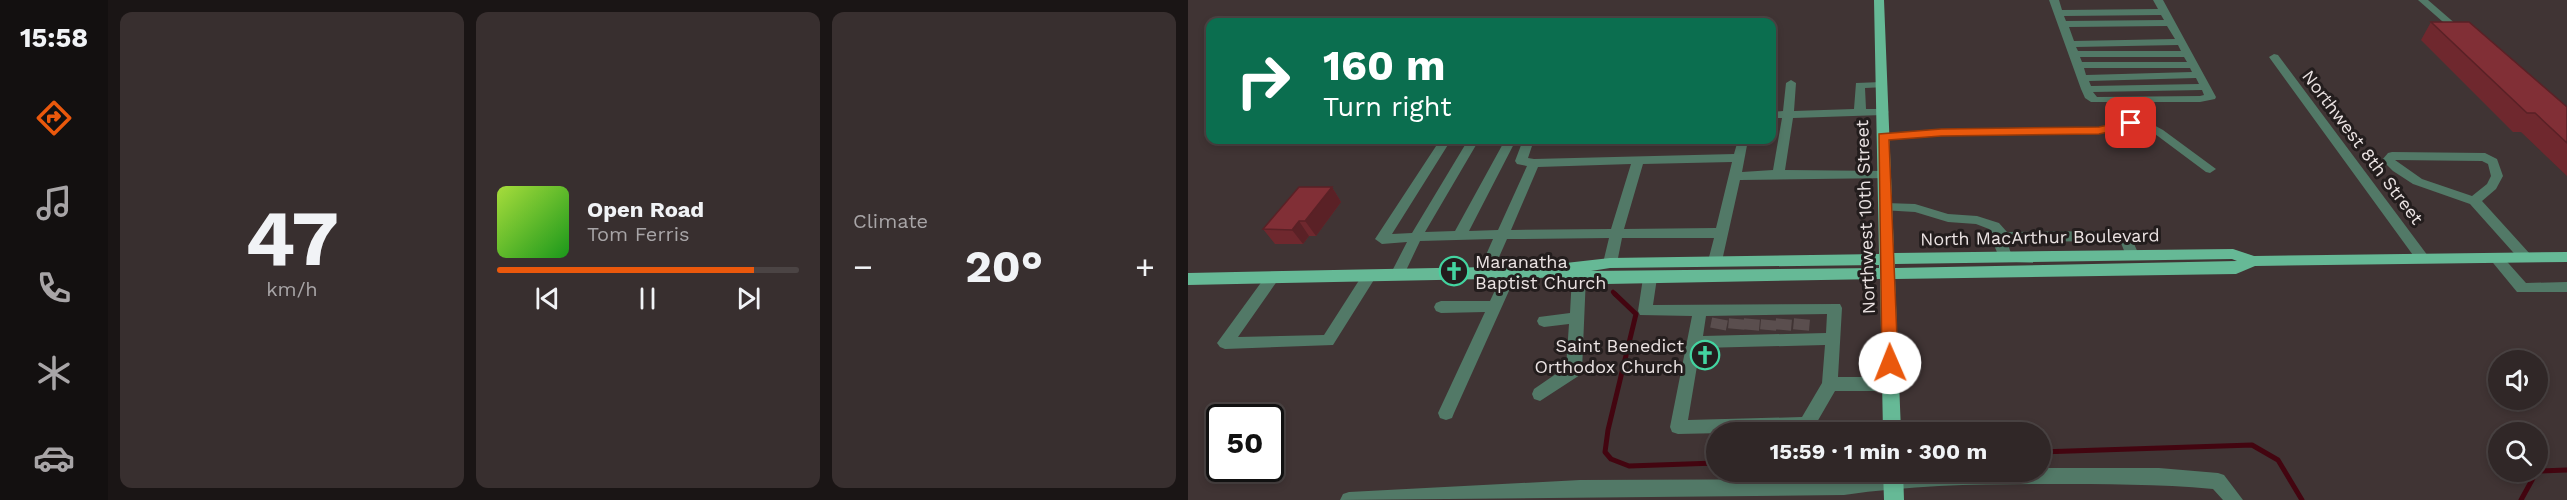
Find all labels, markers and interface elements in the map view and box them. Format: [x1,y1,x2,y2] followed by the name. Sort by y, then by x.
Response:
[20,22,88,54] text: 15:58
[1323,41,1446,90] text: 160 m
[1224,42,1302,120] icon: right
[2298,66,2428,229] street label: Northwest 8th Street
[1323,91,1452,123] text: Turn right
[33,97,75,139] icon: directions
[2105,97,2156,148] pin
[2114,106,2147,139] icon: arrive
[1851,119,1879,315] street label: Northwest 10th Street
[33,182,75,224] icon: music
[245,192,339,284] text: 47
[587,197,704,222] text: Open Road
[853,209,928,233] text: Climate
[587,222,690,246] text: Tom Ferris
[1920,224,2160,250] street label: North MacArthur Boulevard
[965,240,1043,293] text: 20°
[853,247,873,286] text: −
[1135,247,1155,286] text: +
[1475,251,1606,293] place label: Maranatha Baptist Church
[1438,255,1470,287] church icon: Maranatha Baptist Church
[33,267,75,309] icon: phone
[266,277,318,301] text: km/h
[531,282,564,315] icon: previous
[631,282,664,315] icon: pause
[732,282,765,315] icon: next
[1858,331,1922,395] position arrow
[1534,335,1684,377] place label: Saint Benedict Orthodox Church
[1689,339,1721,371] church icon: Saint Benedict Orthodox Church
[2488,350,2548,482] map controls
[2488,350,2548,410] button: sound
[33,352,75,394] icon: climate
[1206,404,1284,482] speed limit sign: 50
[2488,422,2548,482] button: search
[33,437,75,479] icon: car
[1770,439,1987,464] text: 15:59 · 1 min · 300 m

